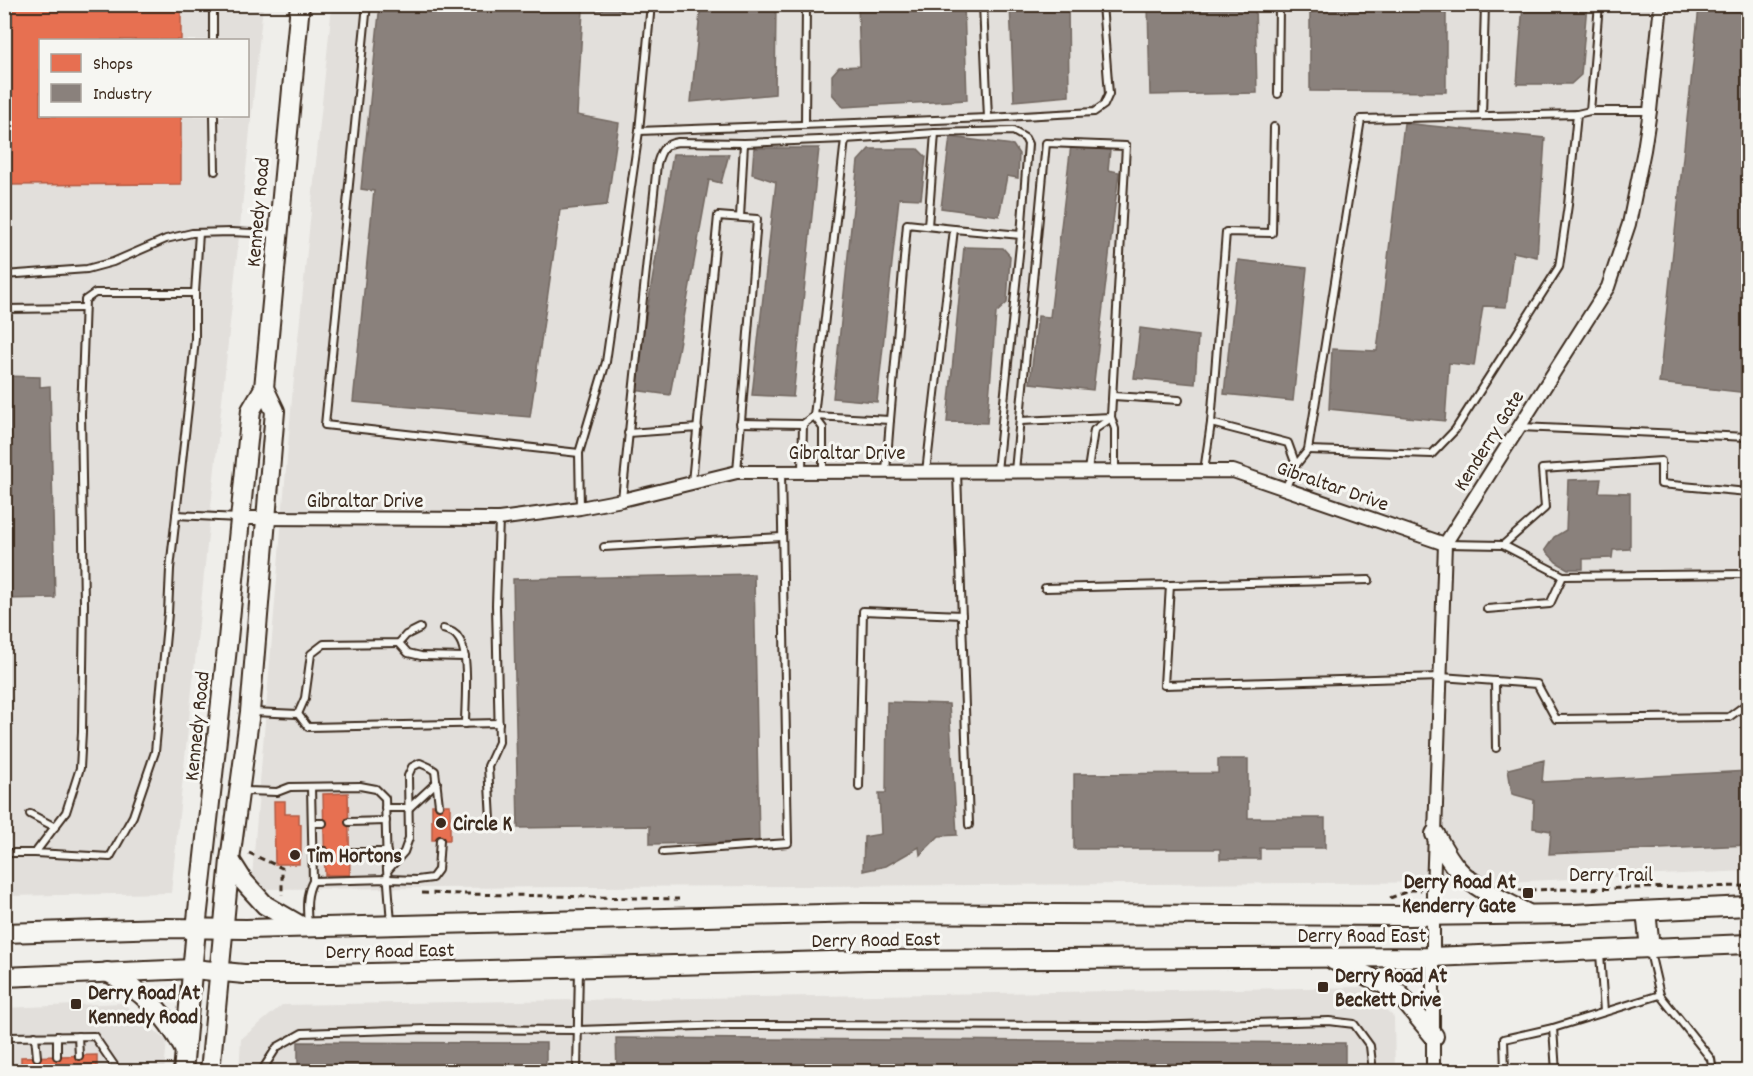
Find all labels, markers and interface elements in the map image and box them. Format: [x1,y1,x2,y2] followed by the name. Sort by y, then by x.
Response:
[39,39,249,117] legend
[93,53,133,78] text: Shops
[93,83,152,108] text: Industry
[240,156,280,268] street label: Kennedy Road
[1448,385,1533,498] street label: Kenderry Gate
[789,440,905,470] street label: Gibraltar Drive
[1272,455,1392,521] street label: Gibraltar Drive
[307,488,423,518] street label: Gibraltar Drive
[178,670,220,783] street label: Kennedy Road
[453,811,512,841] place label: Circle K
[434,816,448,830] marker: Circle K
[307,843,402,873] place label: Tim Hortons
[288,848,302,862] marker: Tim Hortons
[1569,862,1653,892] street label: Derry Trail
[1402,869,1516,923] place label: Derry Road At Kenderry Gate
[1521,886,1535,900] marker: Derry Road At Kenderry Gate
[1297,923,1427,953] street label: Derry Road East
[811,926,941,958] street label: Derry Road East
[325,937,455,969] street label: Derry Road East
[1335,963,1448,1017] place label: Derry Road At Beckett Drive
[88,980,201,1034] place label: Derry Road At Kennedy Road
[1316,980,1330,994] marker: Derry Road At Beckett Drive
[69,997,83,1011] marker: Derry Road At Kennedy Road

